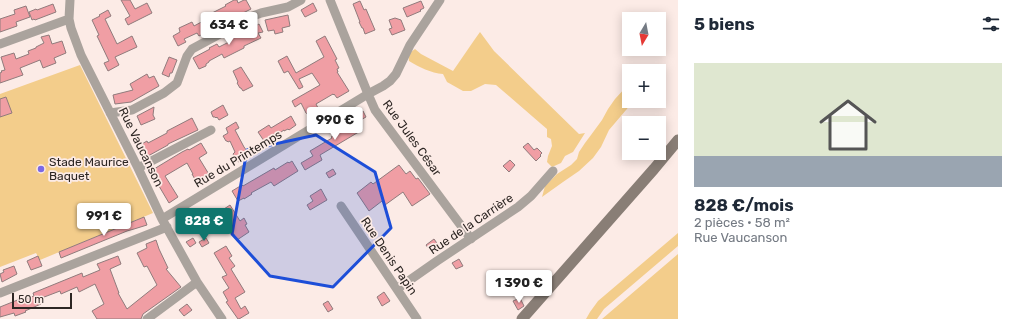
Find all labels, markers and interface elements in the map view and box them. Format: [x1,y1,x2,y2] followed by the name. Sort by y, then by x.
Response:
[201,12,257,46] pin: 634 €
[622,12,666,56] north arrow
[622,12,666,160] map controls
[980,13,1002,35] icon: filters
[694,14,755,34] text: 5 biens
[210,17,248,32] text: 634 €
[622,64,666,108] button: +
[812,89,884,161] icon: home
[380,97,444,179] street label: Rue Jules César
[116,105,166,189] street label: Rue Vaucanson
[307,107,363,141] pin: 990 €
[316,112,354,127] text: 990 €
[622,116,666,160] button: −
[192,127,284,191] street label: Rue du Printemps
[49,155,129,183] place label: Stade Maurice Baquet
[36,164,46,174] marker: Stade Maurice Baquet
[426,190,516,257] street label: Rue de la Carrière
[694,195,794,215] text: 828 €/mois
[76,203,132,237] pin: 991 €
[86,208,122,223] text: 991 €
[176,208,232,242] pin: 828 €
[184,213,224,228] text: 828 €
[358,215,420,297] street label: Rue Denis Papin
[694,215,790,230] text: 2 pièces · 58 m²
[694,230,787,245] text: Rue Vaucanson
[482,270,556,304] pin: 1 390 €
[495,275,543,290] text: 1 390 €
[12,291,72,310] scale bar
[18,293,44,306] text: 50 m

